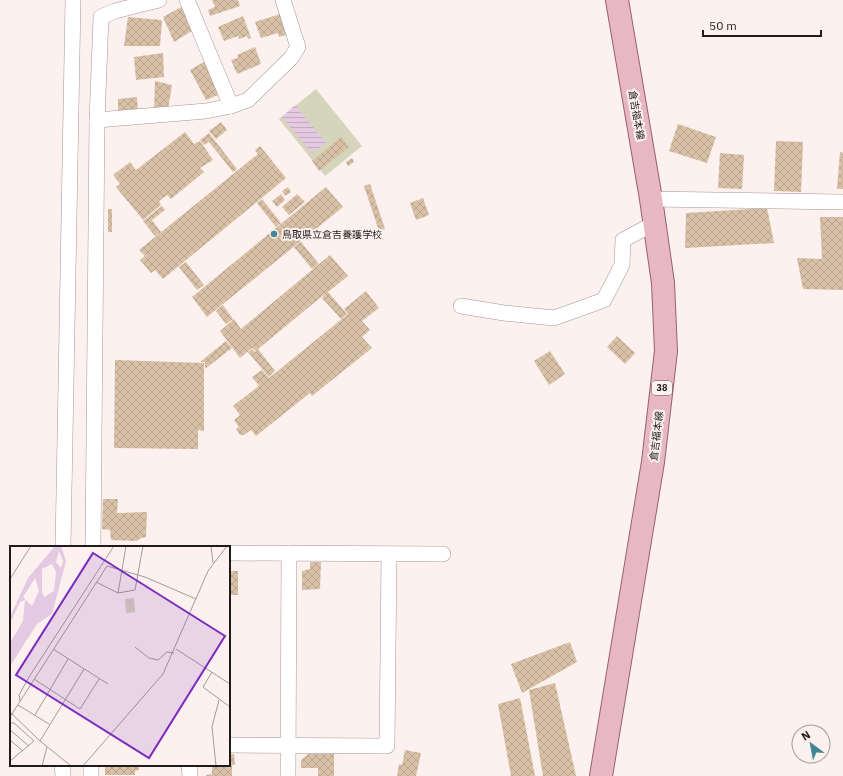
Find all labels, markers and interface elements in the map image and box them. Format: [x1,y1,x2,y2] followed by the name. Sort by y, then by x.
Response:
[703,12,821,38] scale bar
[709,18,737,33] text: 50 m
[626,89,647,141] street label: 倉吉福本線
[282,228,382,241] place label: 鳥取県立倉吉養護学校
[269,229,279,239] marker: 鳥取県立倉吉養護学校
[652,381,672,395] road number: 38
[647,410,666,462] street label: 倉吉福本線
[10,546,230,766] inset map
[791,724,831,764] north arrow
[799,727,813,744] text: N

